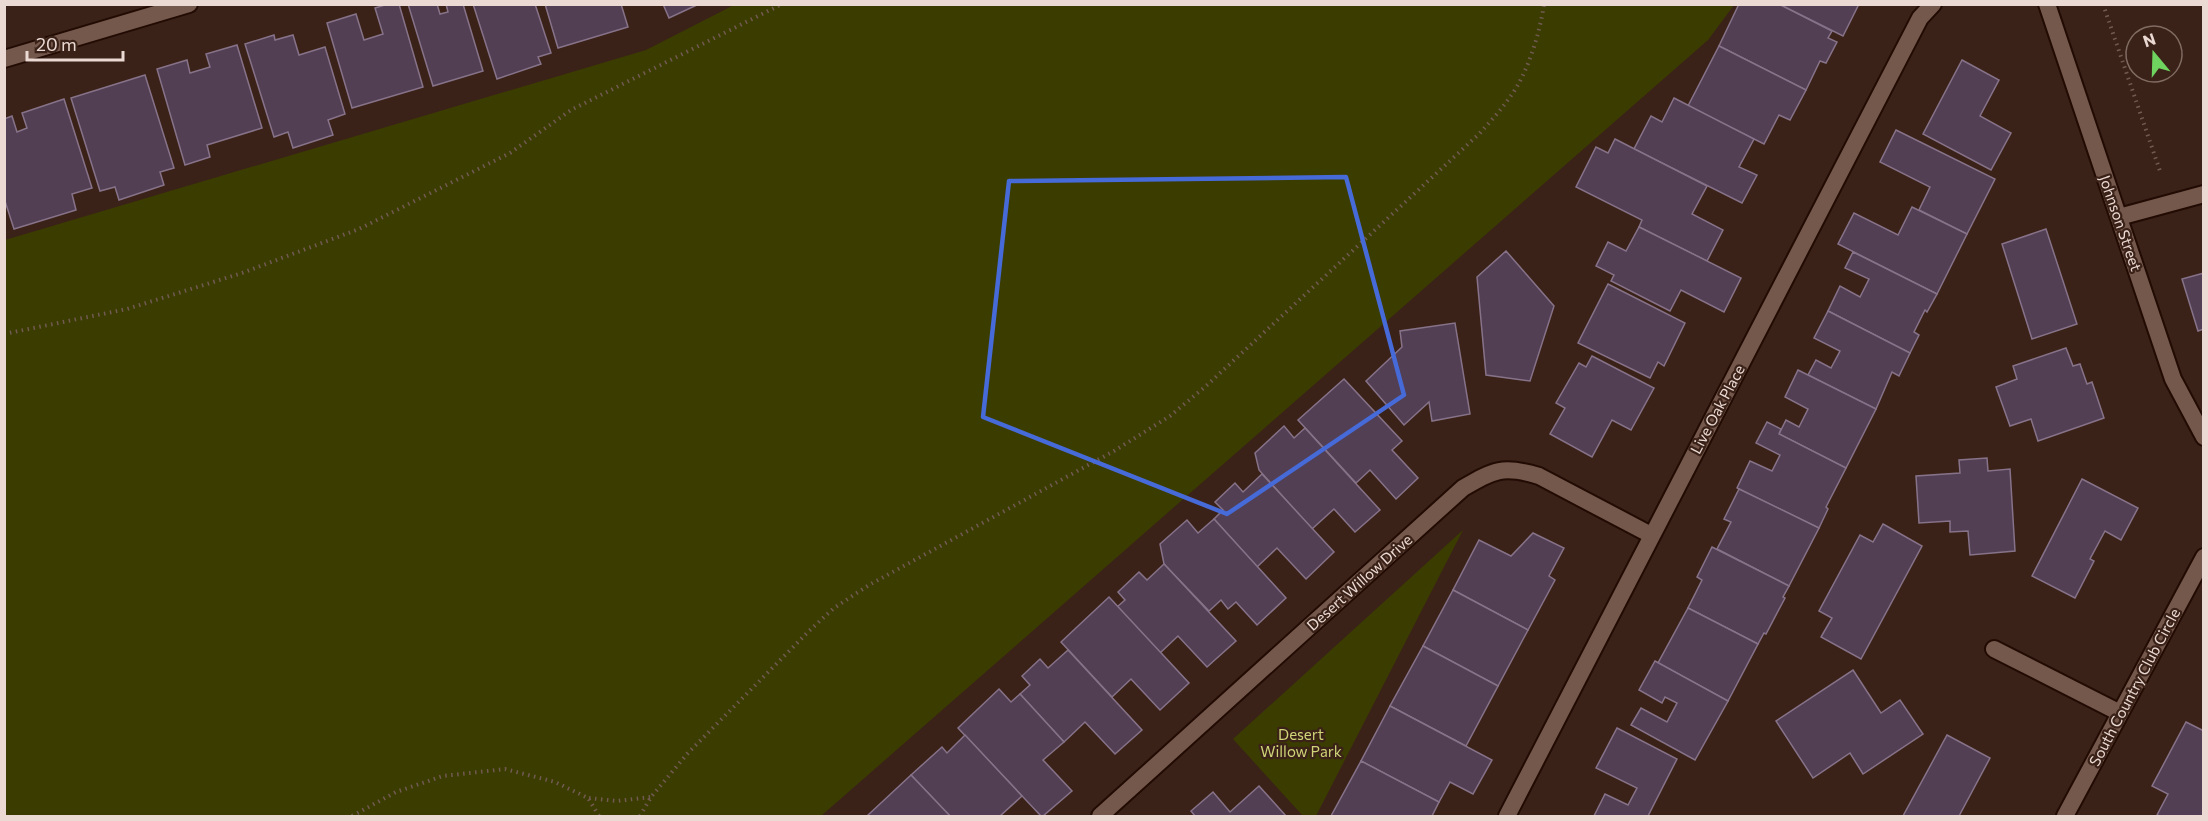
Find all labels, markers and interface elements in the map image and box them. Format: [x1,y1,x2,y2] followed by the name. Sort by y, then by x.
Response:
[27,24,123,62] scale bar
[2124,24,2184,84] north arrow
[2140,28,2158,50] text: N
[36,33,77,55] text: 20 m
[2096,173,2146,273] street label: Johnson Street
[1686,361,1748,457] street label: Live Oak Place
[1303,530,1415,634] street label: Desert Willow Drive
[2085,605,2183,769] street label: South Country Club Circle
[1260,725,1342,760] park label: Desert Willow Park

